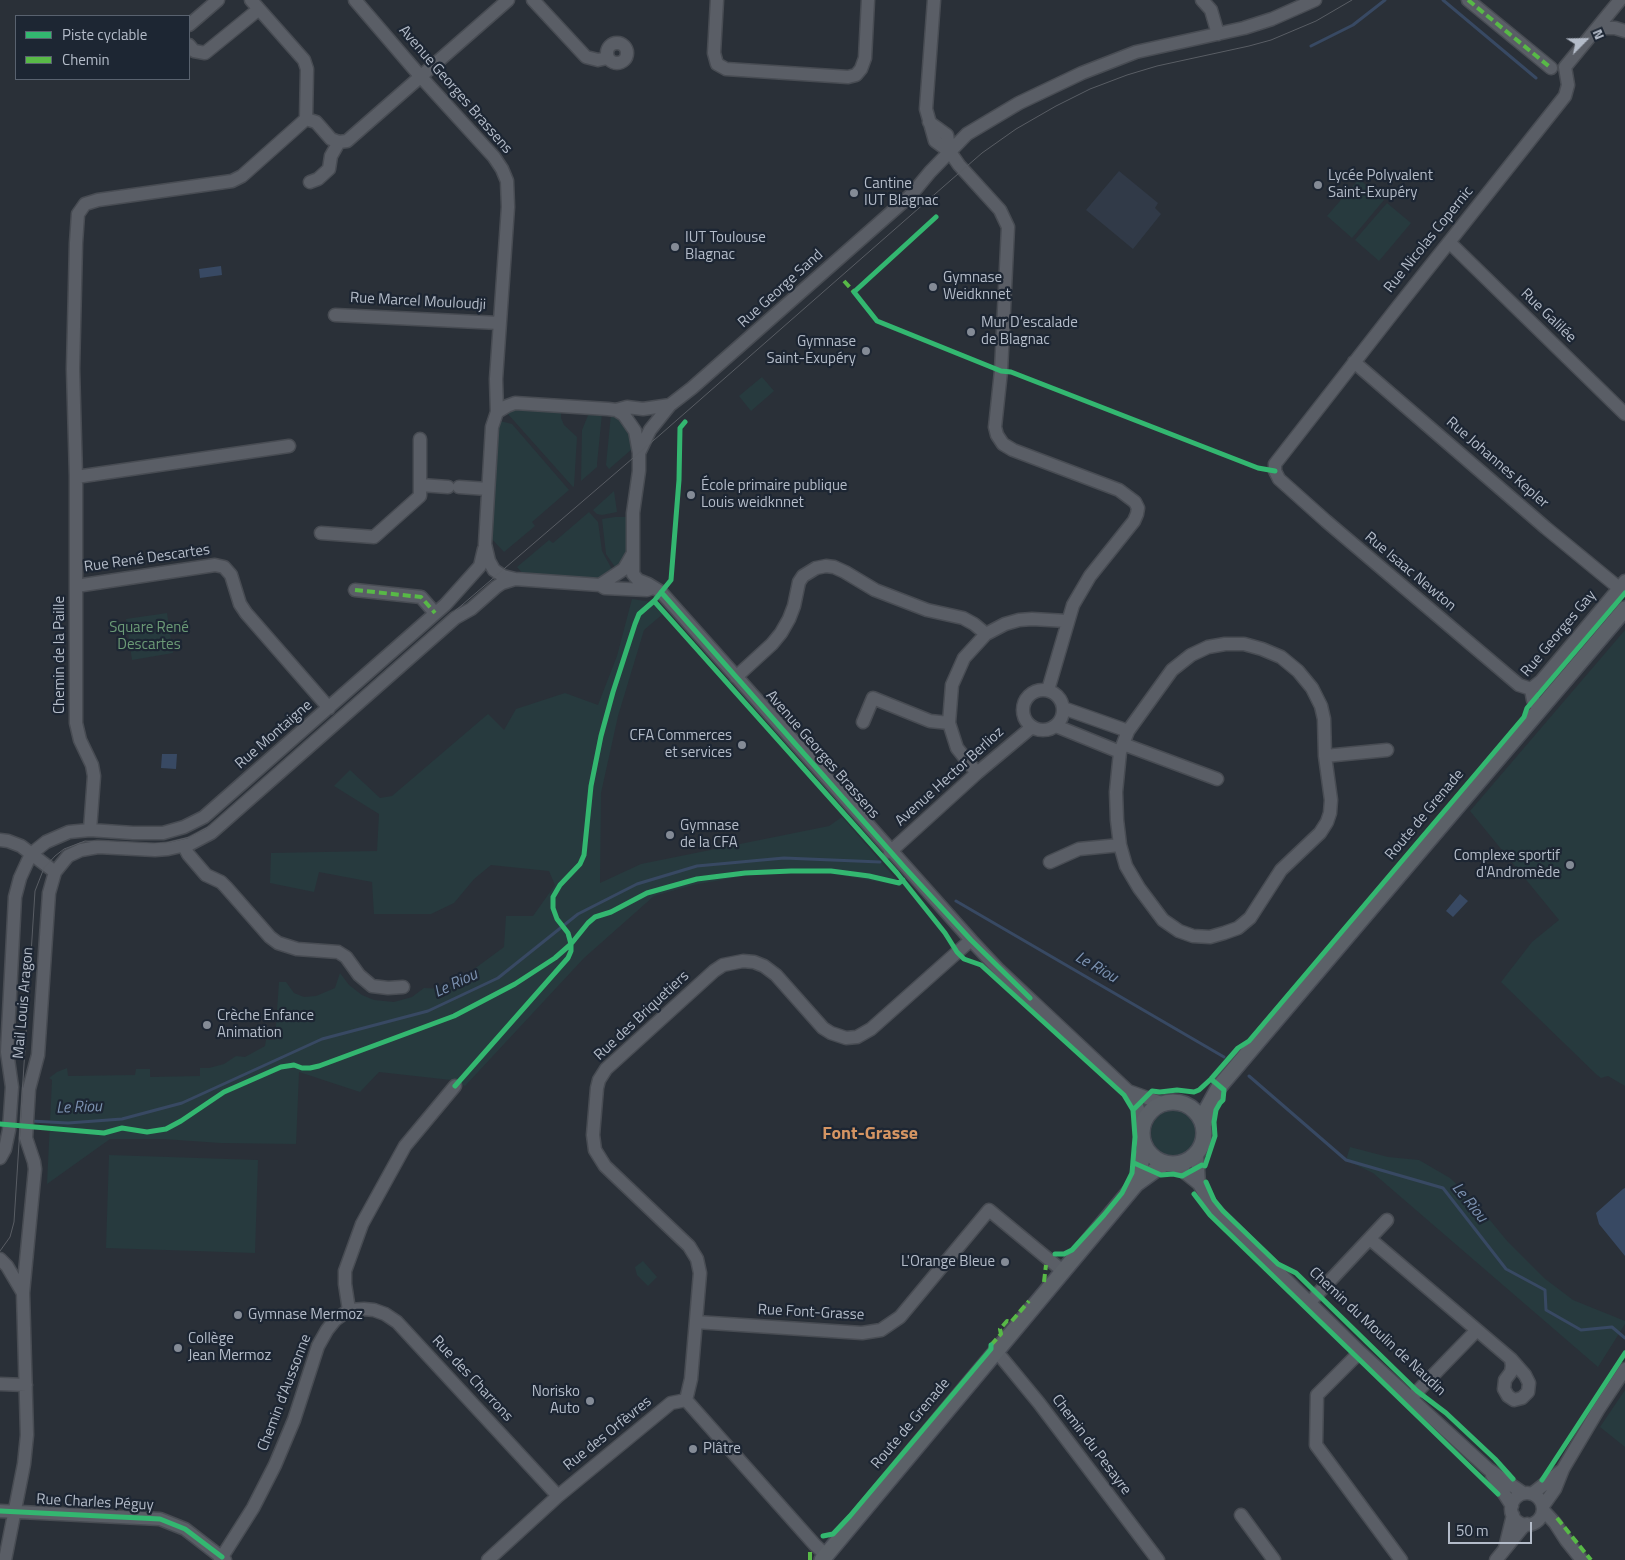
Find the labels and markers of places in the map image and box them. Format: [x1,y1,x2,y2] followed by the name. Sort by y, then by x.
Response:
[1328,167,1433,202] place label: Lycée Polyvalent Saint-Exupéry
[864,175,939,210] place label: Cantine IUT Blagnac
[1312,179,1324,191] marker: Lycée Polyvalent Saint-Exupéry
[848,187,860,199] marker: Cantine IUT Blagnac
[685,229,766,264] place label: IUT Toulouse Blagnac
[669,241,681,253] marker: IUT Toulouse Blagnac
[943,269,1011,304] place label: Gymnase Weidknnet
[927,281,939,293] marker: Gymnase Weidknnet
[981,314,1078,349] place label: Mur D’escalade de Blagnac
[965,326,977,338] marker: Mur D’escalade de Blagnac
[767,333,856,368] place label: Gymnase Saint-Exupéry
[860,345,872,357] marker: Gymnase Saint-Exupéry
[701,477,847,512] place label: École primaire publique Louis weidknnet
[685,489,697,501] marker: École primaire publique Louis weidknnet
[630,727,732,762] place label: CFA Commerces et services
[736,739,748,751] marker: CFA Commerces et services
[680,817,739,852] place label: Gymnase de la CFA
[664,829,676,841] marker: Gymnase de la CFA
[1454,847,1560,882] place label: Complexe sportif d'Andromède
[1564,859,1576,871] marker: Complexe sportif d'Andromède
[217,1007,314,1042] place label: Crèche Enfance Animation
[201,1019,213,1031] marker: Crèche Enfance Animation
[901,1253,995,1271] place label: L'Orange Bleue
[999,1256,1011,1268] marker: L'Orange Bleue
[248,1306,363,1324] place label: Gymnase Mermoz
[232,1309,244,1321] marker: Gymnase Mermoz
[188,1330,271,1365] place label: Collège Jean Mermoz
[172,1342,184,1354] marker: Collège Jean Mermoz
[532,1383,580,1418] place label: Norisko Auto
[584,1395,596,1407] marker: Norisko Auto
[703,1440,741,1458] place label: Plâtre
[687,1443,699,1455] marker: Plâtre

